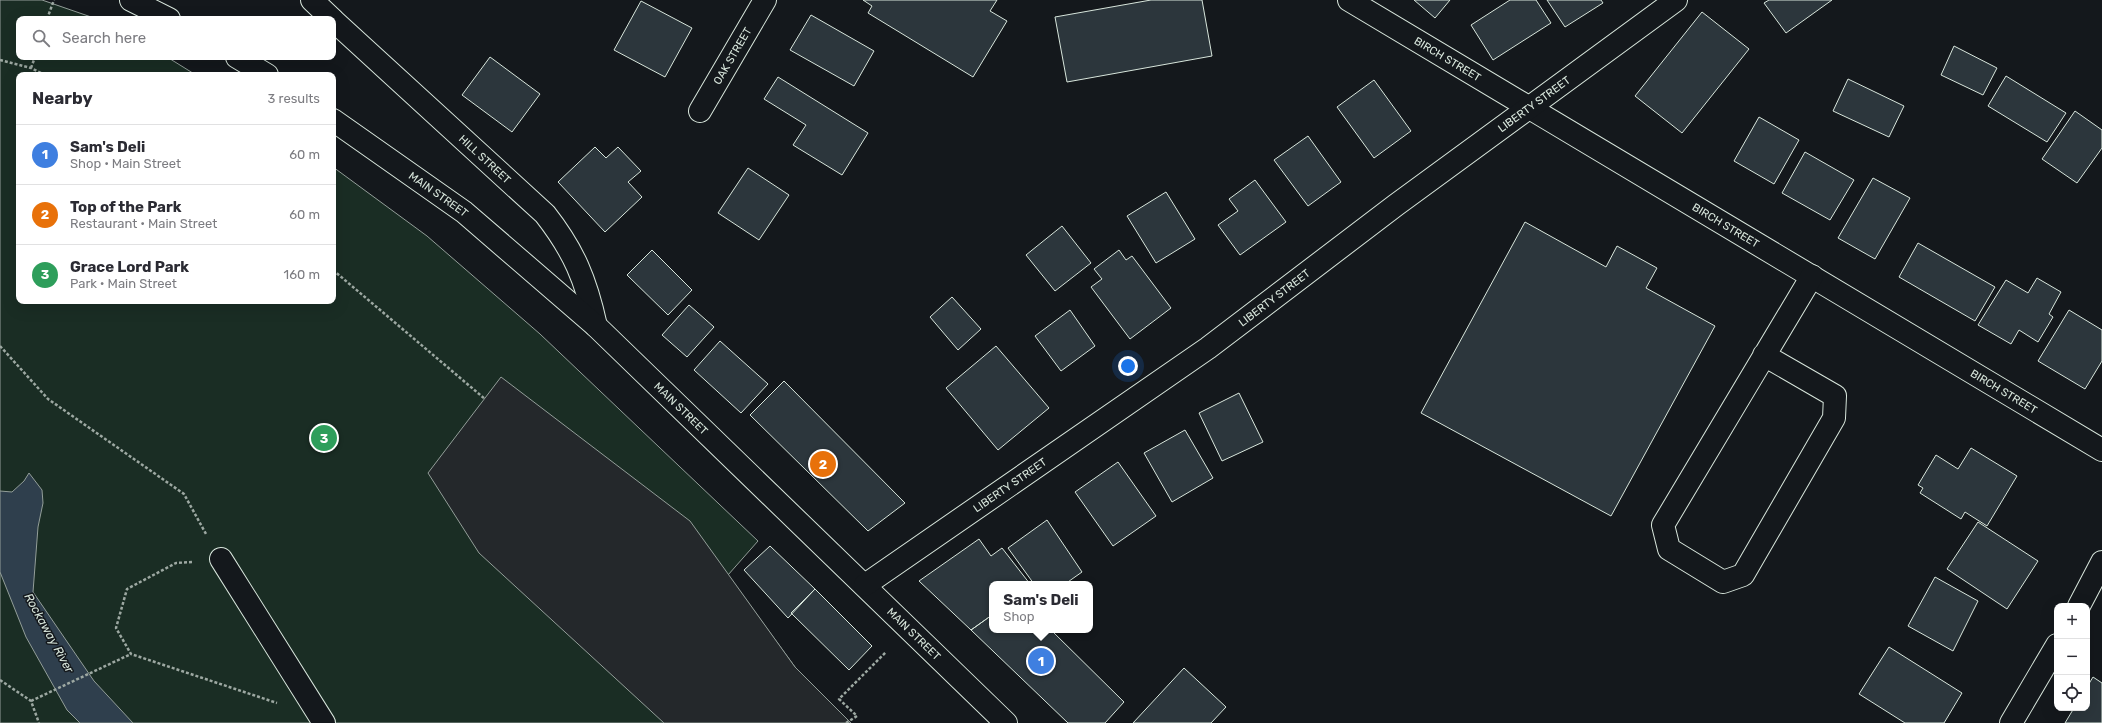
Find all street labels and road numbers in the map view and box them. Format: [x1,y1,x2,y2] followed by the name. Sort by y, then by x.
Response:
[711,24,754,87] street label: OAK STREET
[1412,34,1484,84] street label: BIRCH STREET
[1495,73,1573,135] street label: LIBERTY STREET
[456,132,514,186] street label: HILL STREET
[406,169,472,220] street label: MAIN STREET
[1690,200,1762,250] street label: BIRCH STREET
[1236,266,1313,329] street label: LIBERTY STREET
[1968,366,2040,417] street label: BIRCH STREET
[652,380,711,438] street label: MAIN STREET
[971,455,1050,515] street label: LIBERTY STREET
[884,605,944,663] street label: MAIN STREET

